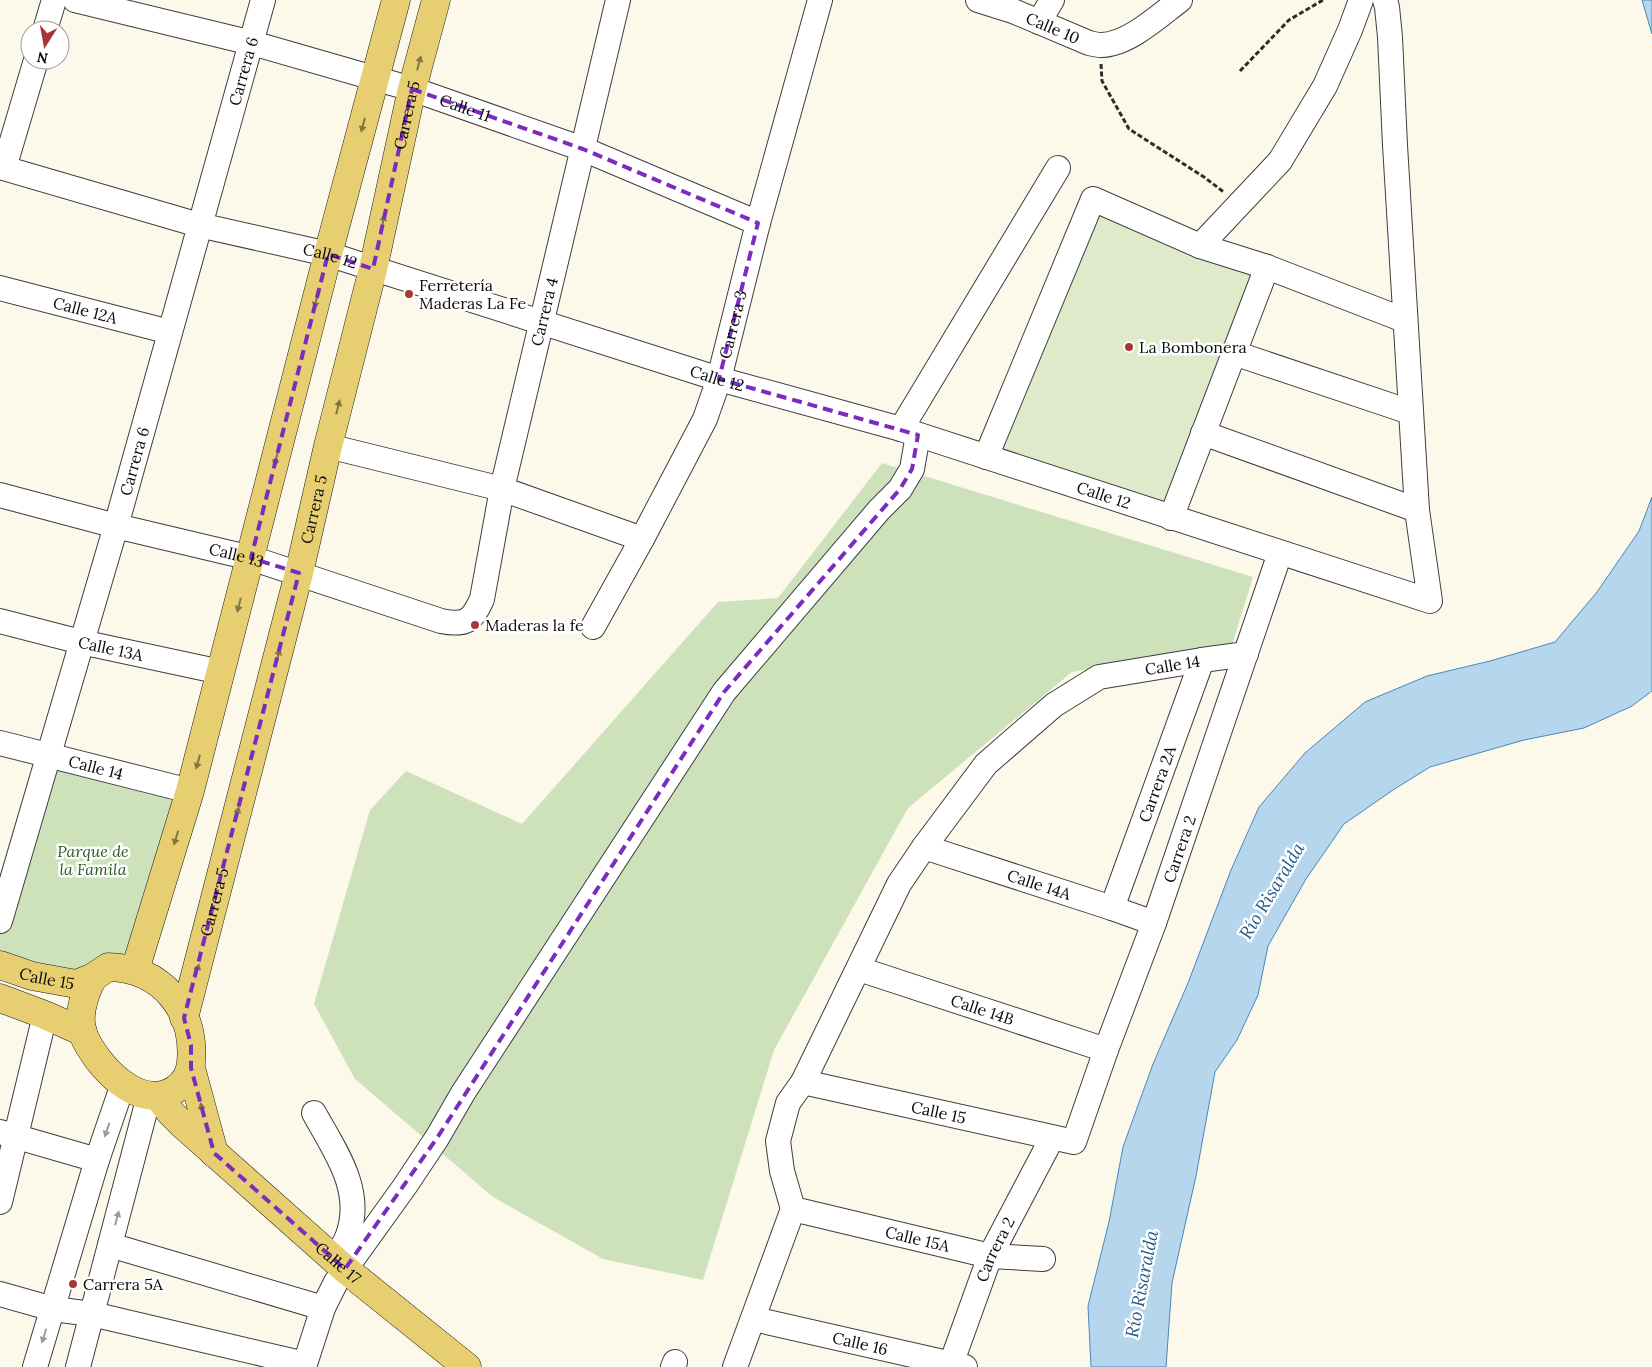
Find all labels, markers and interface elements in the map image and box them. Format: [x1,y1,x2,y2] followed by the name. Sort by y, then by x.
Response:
[1023,8,1083,48] street label: Calle 10
[20,20,70,70] north arrow
[224,34,262,108] street label: Carrera 6
[35,48,50,68] text: N
[415,56,423,71] one-way arrow
[389,78,424,151] street label: Carrera 5
[437,89,494,126] street label: Calle 11
[359,118,367,133] one-way arrow
[380,213,388,229] one-way arrow
[301,239,360,273] street label: Calle 12
[419,275,526,313] place label: Ferretería Maderas La Fe
[526,275,562,348] street label: Carrera 4
[403,288,415,300] marker: Ferretería Maderas La Fe
[714,288,751,361] street label: Carrera 3
[51,292,120,328] street label: Calle 12A
[312,294,320,309] one-way arrow
[1139,337,1247,357] place label: La Bombonera
[1123,341,1135,353] marker: La Bombonera
[688,360,746,395] street label: Calle 12
[334,399,342,414] one-way arrow
[115,425,153,498] street label: Carrera 6
[272,451,280,466] one-way arrow
[296,473,331,546] street label: Carrera 5
[1074,477,1133,513] street label: Calle 12
[207,538,267,572] street label: Calle 13
[234,598,242,613] one-way arrow
[485,615,584,635] place label: Maderas la fe
[469,619,481,631] marker: Maderas la fe
[76,632,146,665] street label: Calle 13A
[274,649,282,664] one-way arrow
[1143,650,1202,679] street label: Calle 14
[1134,742,1180,825] street label: Carrera 2A
[67,751,126,784] street label: Calle 14
[194,755,202,770] one-way arrow
[234,806,242,821] one-way arrow
[1159,813,1200,885] street label: Carrera 2
[172,831,180,846] one-way arrow
[1234,838,1309,943] water label: Río Risaralda
[57,841,129,879] park label: Parque de la Famila
[196,865,232,938] street label: Carrera 5
[1005,865,1074,904] street label: Calle 14A
[17,962,76,994] street label: Calle 15
[194,964,202,979] one-way arrow
[948,990,1017,1029] street label: Calle 14B
[909,1096,968,1128] street label: Calle 15
[198,1103,206,1118] one-way arrow
[103,1123,111,1138] one-way arrow
[113,1211,121,1226] one-way arrow
[971,1213,1019,1285] street label: Carrera 2
[883,1221,953,1256] street label: Calle 15A
[1120,1228,1163,1339] water label: Río Risaralda
[311,1237,366,1288] street label: Calle 17
[83,1274,164,1294] place label: Carrera 5A
[67,1278,79,1290] marker: Carrera 5A
[831,1327,890,1359] street label: Calle 16
[40,1328,48,1343] one-way arrow

